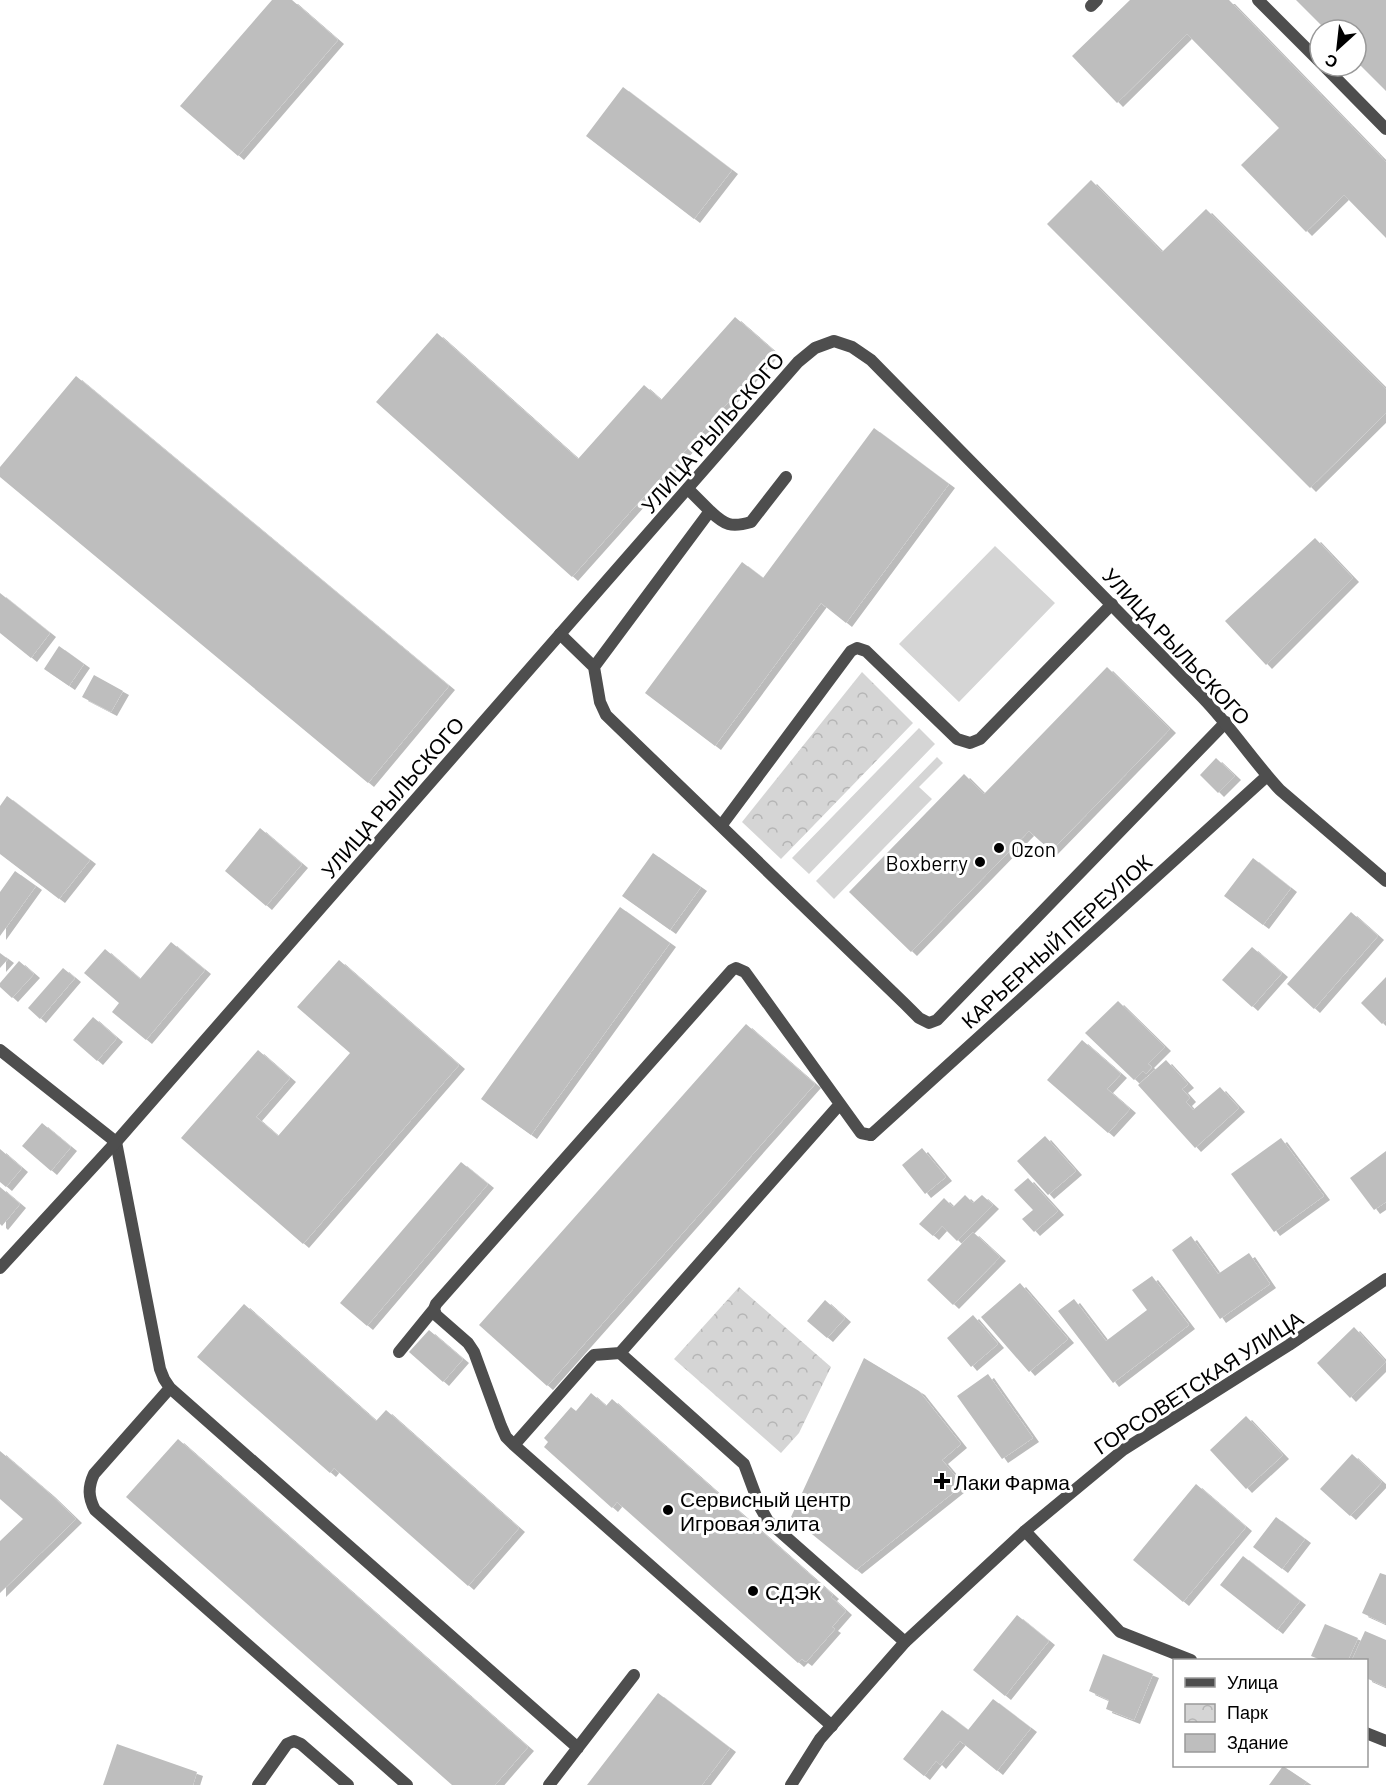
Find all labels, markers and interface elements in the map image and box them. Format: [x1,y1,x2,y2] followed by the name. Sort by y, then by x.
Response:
[1308,18,1368,78] north arrow
[1321,51,1340,73] text: С
[635,346,789,518] street label: УЛИЦА РЫЛЬСКОГО
[1098,563,1256,729] street label: УЛИЦА РЫЛЬСКОГО
[315,711,469,883] street label: УЛИЦА РЫЛЬСКОГО
[1011,836,1056,861] place label: Ozon
[992,841,1006,855] marker: Ozon
[956,848,1157,1033] street label: КАРЬЕРНЫЙ ПЕРЕУЛОК
[886,850,968,875] place label: Boxberry
[973,855,987,869] marker: Boxberry
[1089,1305,1307,1459] street label: ГОРСОВЕТСКАЯ УЛИЦА
[954,1469,1070,1494] place label: Лаки Фарма
[935,1474,949,1488] marker: Лаки Фарма
[680,1486,851,1535] place label: Сервисный центр Игровая элита
[661,1503,675,1517] marker: Сервисный центр Игровая элита
[765,1579,822,1604] place label: СДЭК
[746,1584,760,1598] marker: СДЭК
[1173,1659,1368,1767] legend
[1227,1671,1279,1693] text: Улица
[1227,1701,1268,1723] text: Парк
[1227,1731,1288,1753] text: Здание

